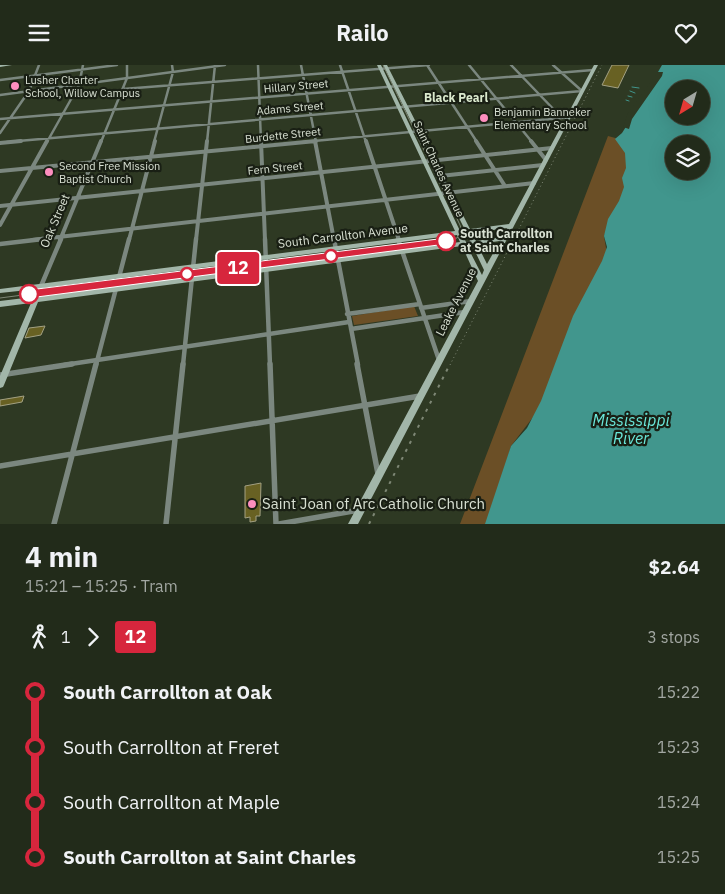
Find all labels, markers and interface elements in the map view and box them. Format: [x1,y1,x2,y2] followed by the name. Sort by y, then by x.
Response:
[336,18,389,47] text: Railo
[25,19,53,47] icon: menu
[672,19,700,47] icon: heart
[25,73,140,100] place label: Lusher Charter School, Willow Campus
[263,76,329,96] street label: Hillary Street
[9,80,21,92] marker: Lusher Charter School, Willow Campus
[665,80,710,125] north arrow
[665,80,710,180] map controls
[424,90,488,105] district label: Black Pearl
[256,98,324,118] street label: Adams Street
[494,105,591,132] place label: Benjamin Banneker Elementary School
[478,112,490,124] marker: Benjamin Banneker Elementary School
[411,119,467,219] street label: Saint Charles Avenue
[244,124,322,146] street label: Burdette Street
[665,135,710,180] button: layers
[247,158,303,178] street label: Fern Street
[59,159,160,186] place label: Second Free Mission Baptist Church
[43,166,55,178] marker: Second Free Mission Baptist Church
[37,192,73,250] street label: Oak Street
[277,220,409,251] street label: South Carrollton Avenue
[460,226,553,255] place label: South Carrollton at Saint Charles
[436,231,456,251] marker: South Carrollton at Saint Charles
[324,249,338,263] unlabelled marker
[216,252,260,284] line badge: 12
[227,256,249,279] text: 12
[432,265,479,338] street label: Leake Avenue
[180,267,194,281] unlabelled marker
[19,284,39,304] unlabelled marker
[592,410,671,448] water label: Mississippi River
[262,494,485,513] place label: Saint Joan of Arc Catholic Church
[246,498,258,510] marker: Saint Joan of Arc Catholic Church
[25,538,98,575] text: 4 min
[648,555,700,579] text: $2.64
[25,576,178,596] text: 15:21 – 15:25 · Tram
[25,623,53,651] icon: walk
[79,623,107,651] icon: forward
[125,625,146,648] text: 12
[61,627,71,647] text: 1
[647,627,700,647] text: 3 stops
[63,680,272,704] text: South Carrollton at Oak
[657,682,700,702] text: 15:22
[63,735,279,759] text: South Carrollton at Freret
[657,737,700,757] text: 15:23
[63,790,280,814] text: South Carrollton at Maple
[657,792,700,812] text: 15:24
[63,845,356,869] text: South Carrollton at Saint Charles
[657,847,700,867] text: 15:25

